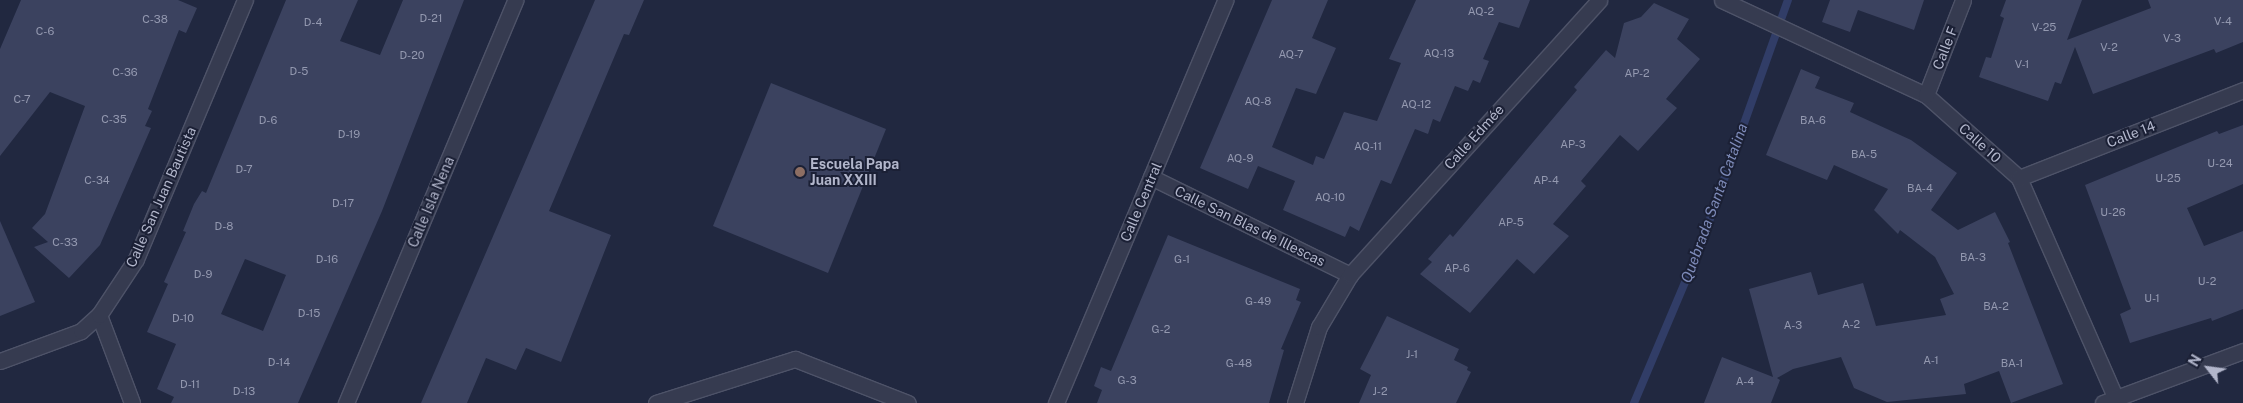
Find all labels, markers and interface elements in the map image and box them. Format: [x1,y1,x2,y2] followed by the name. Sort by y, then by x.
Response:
[1468,4,1494,18] house number: AQ-2
[420,11,442,25] house number: D-21
[142,12,168,26] house number: C-38
[2214,14,2232,28] house number: V-4
[304,15,322,29] house number: D-4
[2032,20,2056,34] house number: V-25
[36,24,54,38] house number: C-6
[1929,24,1961,72] street label: Calle F
[2163,31,2181,45] house number: V-3
[2100,40,2118,54] house number: V-2
[1424,46,1454,60] house number: AQ-13
[1278,47,1304,61] house number: AQ-7
[399,48,425,62] house number: D-20
[2015,57,2029,71] house number: V-1
[290,64,308,78] house number: D-5
[112,65,138,79] house number: C-36
[1624,66,1650,80] house number: AP-2
[13,92,31,106] house number: C-7
[1245,94,1271,108] house number: AQ-8
[1401,97,1431,111] house number: AQ-12
[1440,101,1508,173] street label: Calle Edmée
[101,112,127,126] house number: C-35
[259,113,277,127] house number: D-6
[1800,113,1826,127] house number: BA-6
[2104,117,2158,151] street label: Calle 14
[1956,120,2004,166] street label: Calle 10
[1677,121,1751,285] water label: Quebrada Santa Catalina
[122,124,200,270] street label: Calle San Juan Bautista
[338,127,360,141] house number: D-19
[1560,137,1586,151] house number: AP-3
[1354,139,1382,153] house number: AQ-11
[1851,147,1877,161] house number: BA-5
[1227,151,1253,165] house number: AQ-9
[404,154,458,250] street label: Calle Isla Nena
[810,156,899,188] place label: Escuela Papa Juan XXIII
[2207,156,2233,170] house number: U-24
[1117,160,1165,244] street label: Calle Central
[235,162,253,176] house number: D-7
[794,166,806,178] marker: Escuela Papa Juan XXIII
[2155,171,2181,185] house number: U-25
[84,173,110,187] house number: C-34
[1533,173,1559,187] house number: AP-4
[1907,181,1933,195] house number: BA-4
[1172,182,1328,270] street label: Calle San Blas de Illescas
[1315,190,1345,204] house number: AQ-10
[332,196,354,210] house number: D-17
[2100,205,2126,219] house number: U-26
[1498,215,1524,229] house number: AP-5
[215,219,233,233] house number: D-8
[52,235,78,249] house number: C-33
[1960,250,1986,264] house number: BA-3
[316,252,338,266] house number: D-16
[1174,252,1190,266] house number: G-1
[1444,261,1470,275] house number: AP-6
[194,267,212,281] house number: D-9
[2198,274,2216,288] house number: U-2
[2144,291,2160,305] house number: U-1
[1245,294,1271,308] house number: G-49
[1983,299,2009,313] house number: BA-2
[298,306,320,320] house number: D-15
[172,311,194,325] house number: D-10
[1842,317,1860,331] house number: A-2
[1784,318,1802,332] house number: A-3
[1152,322,1170,336] house number: G-2
[2183,343,2233,393] north arrow
[1406,347,1418,361] house number: J-1
[2185,352,2205,369] text: N
[1923,353,1939,367] house number: A-1
[268,355,290,369] house number: D-14
[1226,356,1252,370] house number: G-48
[2001,356,2023,370] house number: BA-1
[1117,373,1137,387] house number: G-3
[1736,374,1754,388] house number: A-4
[180,377,200,391] house number: D-11
[233,384,255,398] house number: D-13
[1373,384,1387,398] house number: J-2

